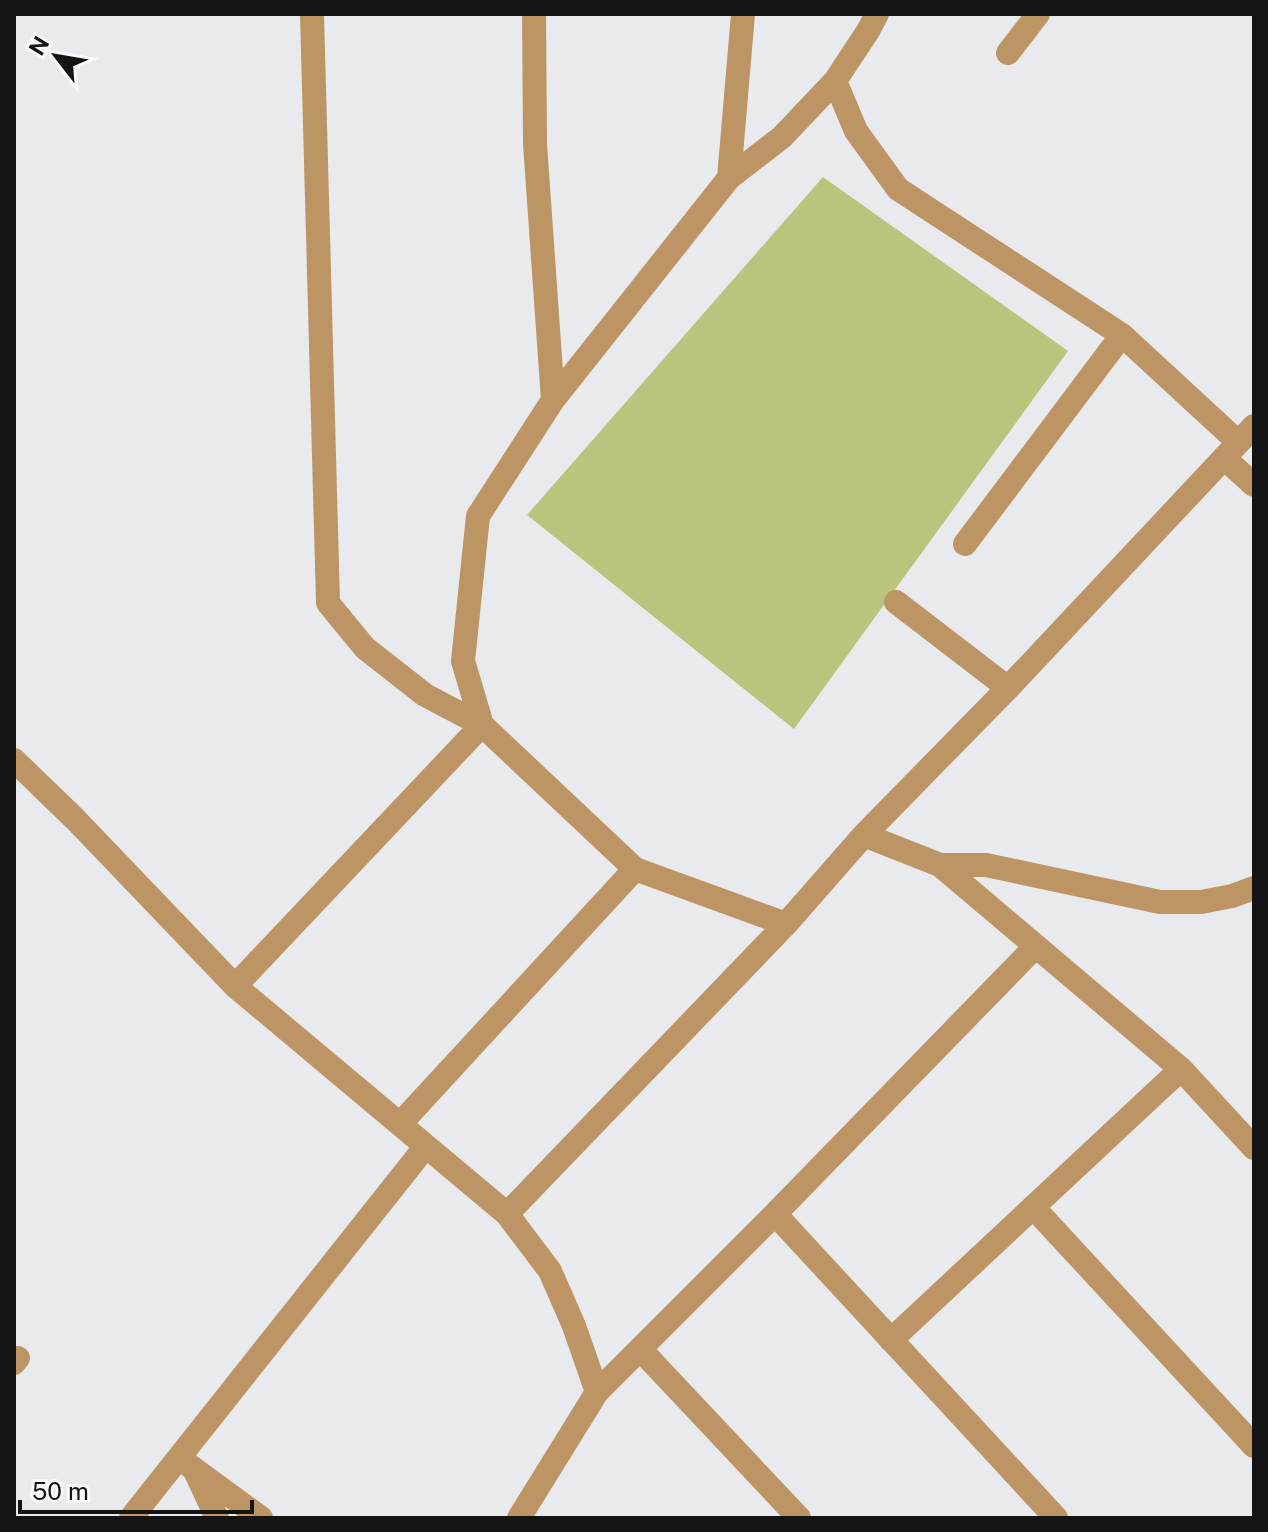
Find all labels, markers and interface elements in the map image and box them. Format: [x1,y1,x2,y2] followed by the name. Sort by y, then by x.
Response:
[16,16,96,96] north arrow
[23,32,54,60] text: N
[20,1464,252,1514] scale bar
[32,1477,89,1505] text: 50 m

